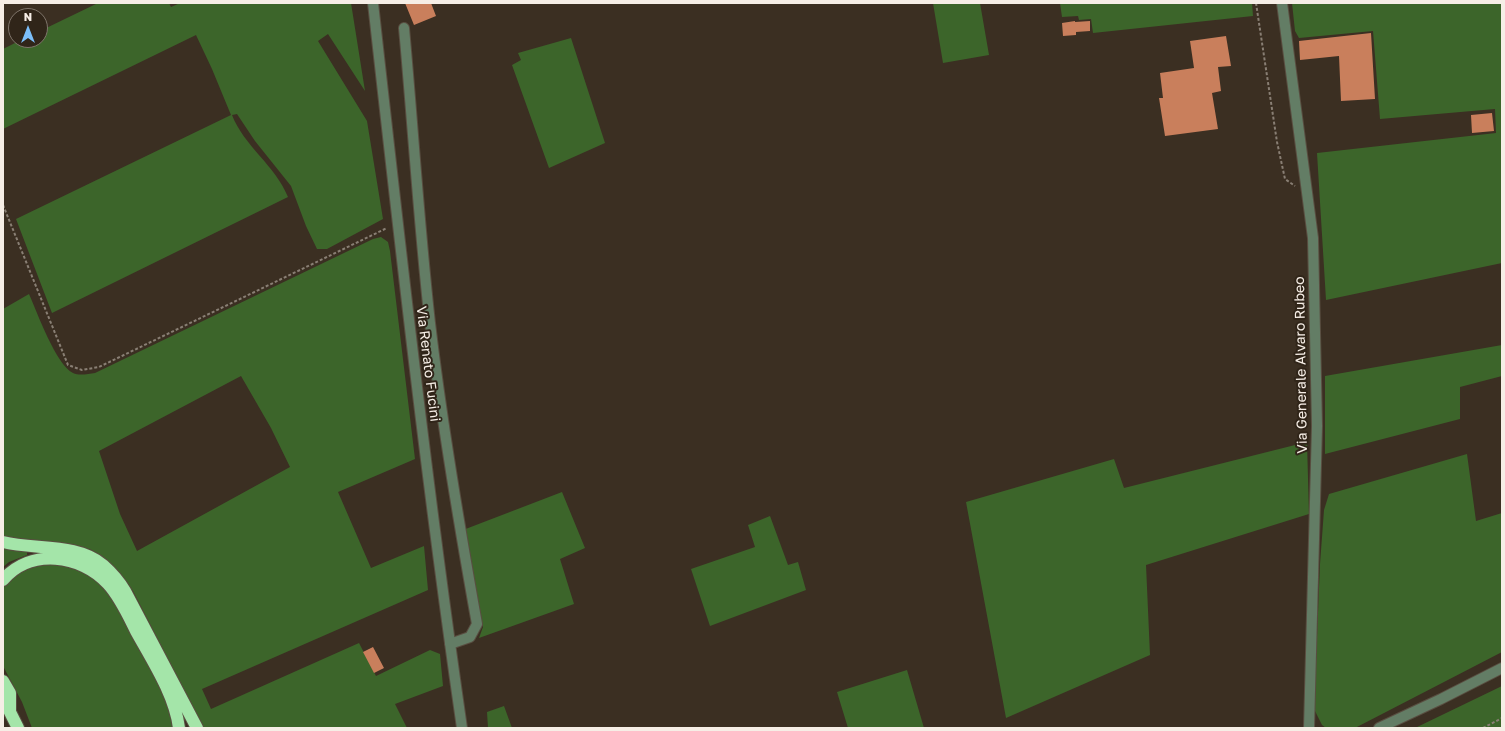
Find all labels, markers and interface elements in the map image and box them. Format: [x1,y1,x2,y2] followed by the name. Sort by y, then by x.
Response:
[8,8,48,48] north arrow
[24,10,32,23] text: N
[1291,276,1311,454] street label: Via Generale Alvaro Rubeo
[413,305,443,423] street label: Via Renato Fucini

